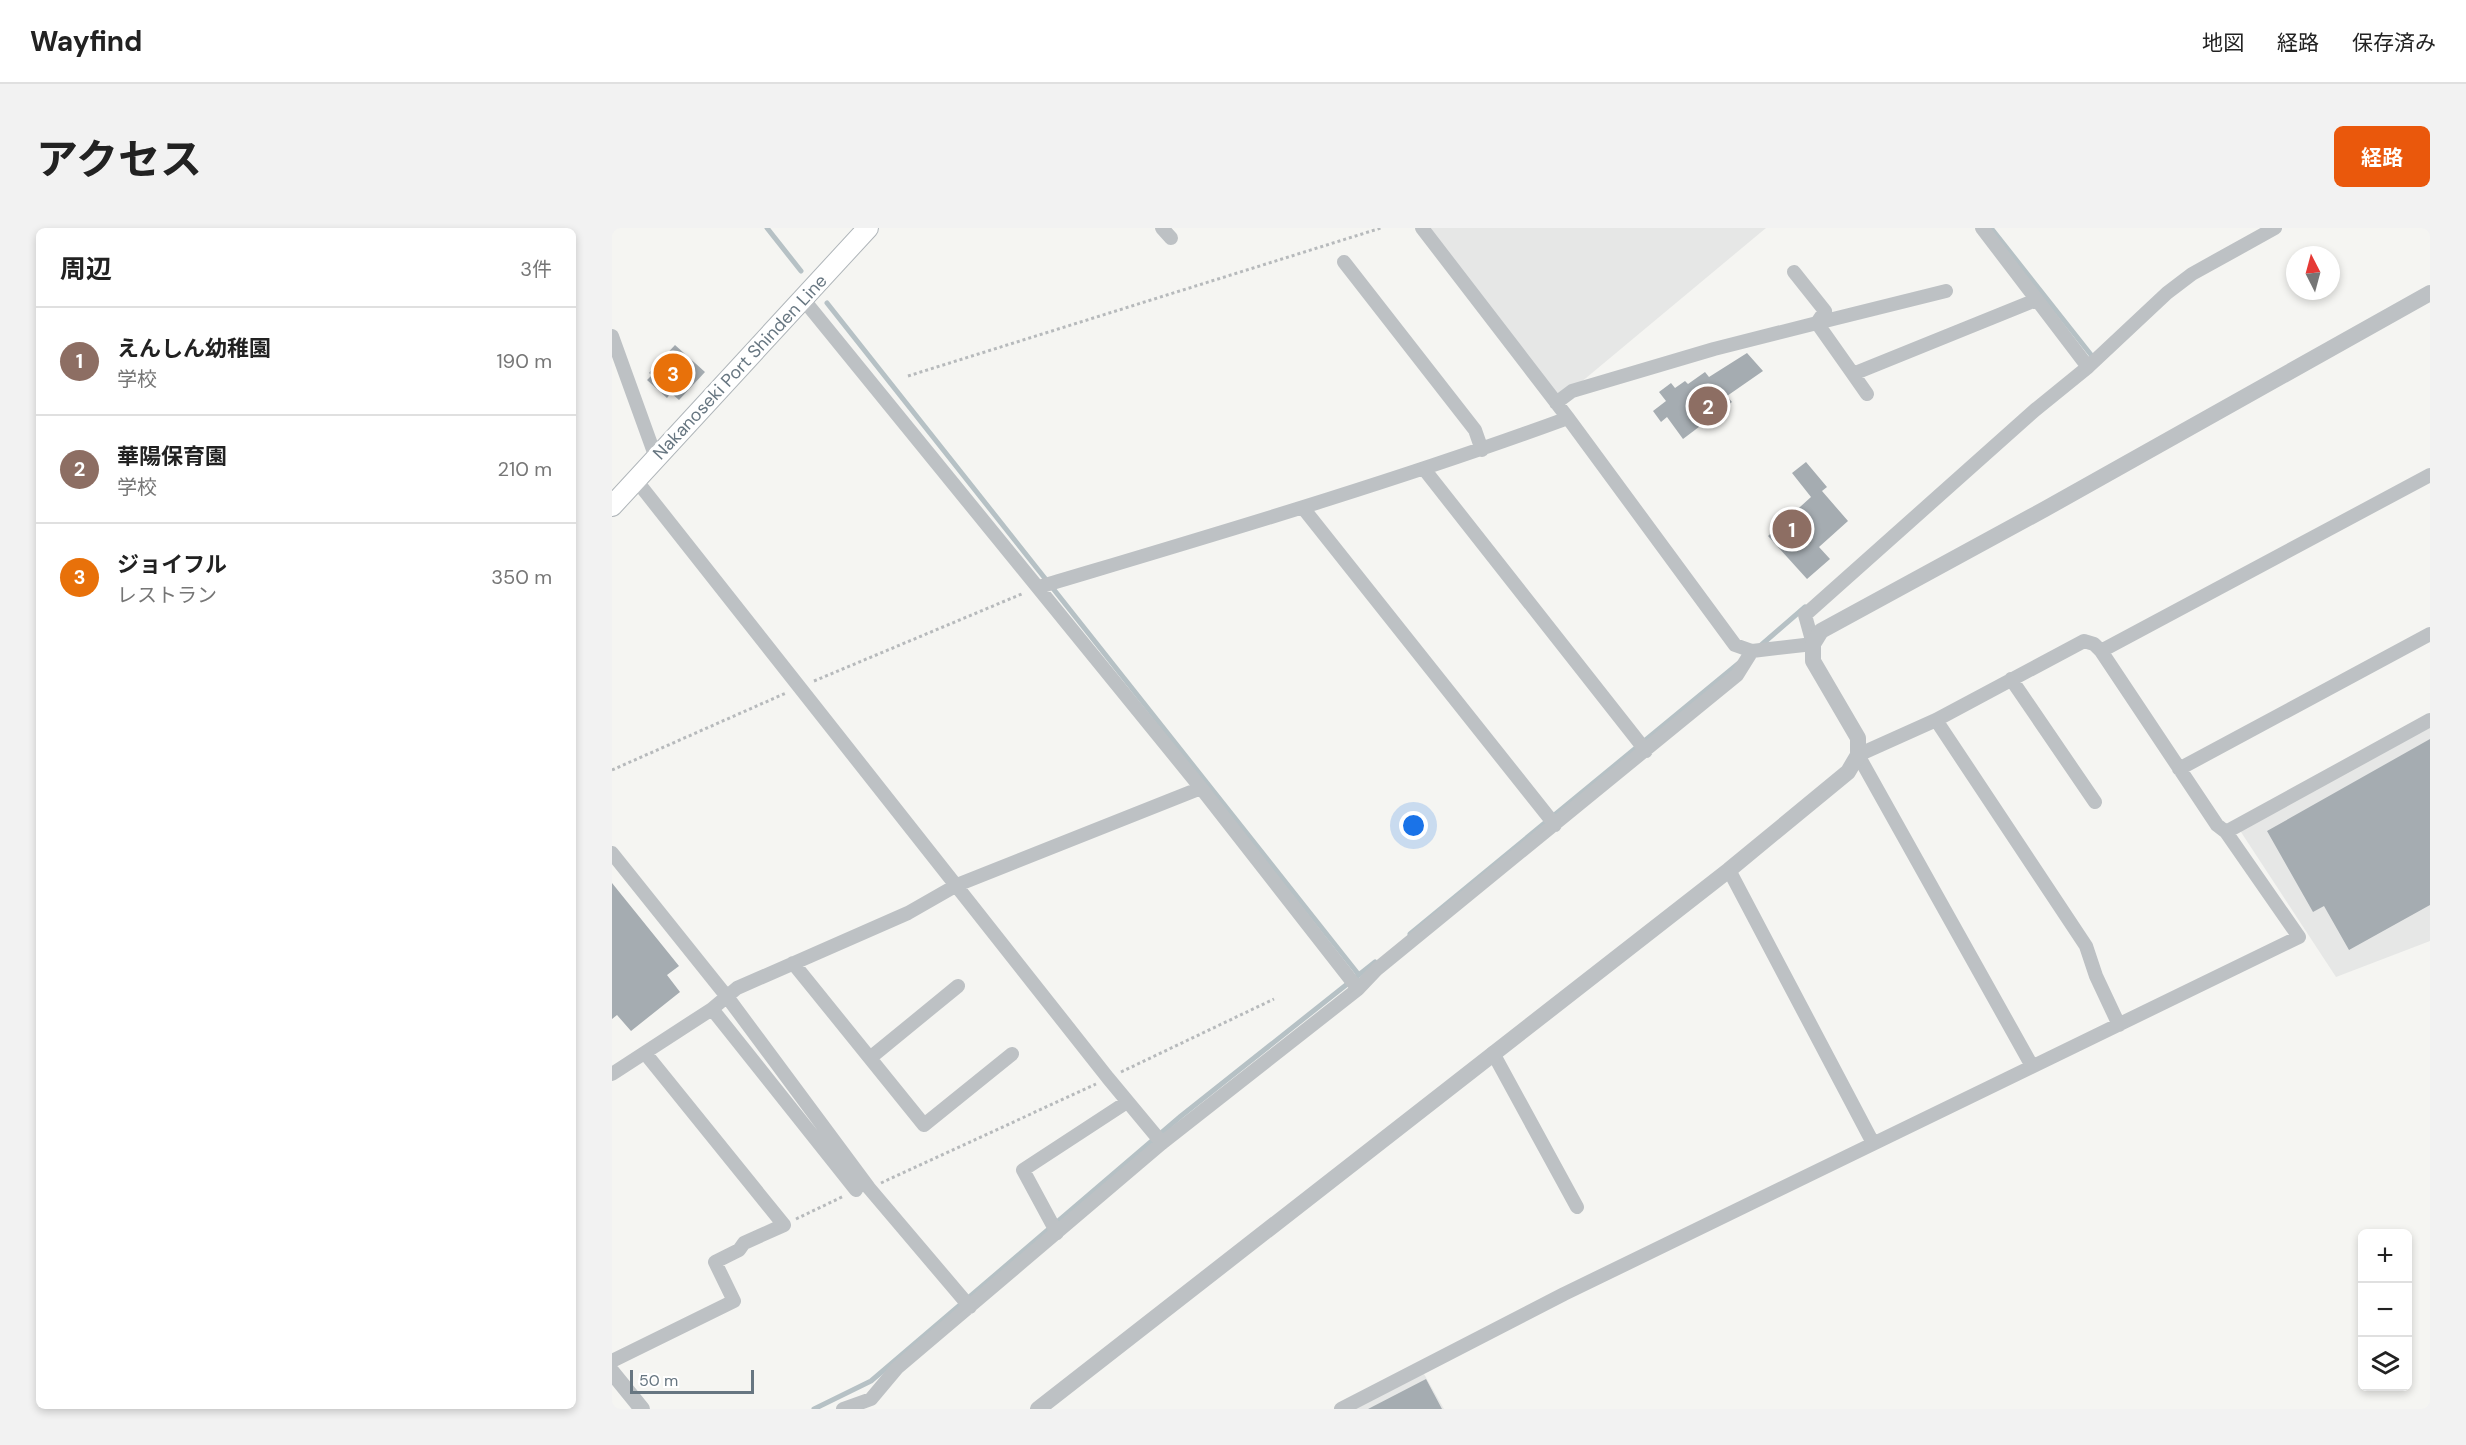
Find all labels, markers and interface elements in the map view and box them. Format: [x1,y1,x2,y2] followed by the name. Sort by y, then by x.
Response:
[30,23,142,60] text: Wayfind
[2202,29,2244,57] text: 地図
[2277,29,2319,57] text: 経路
[2352,29,2436,57] text: 保存済み
[2334,126,2430,187] button: 経路
[36,132,202,187] text: アクセス
[2286,246,2340,300] north arrow
[60,252,112,286] text: 周辺
[520,256,552,282] text: 3件
[648,269,832,465] street label: Nakanoseki Port Shinden Line
[117,334,271,363] text: えんしん幼稚園
[76,348,83,374] text: 1
[496,348,552,374] text: 190 m
[654,350,692,396] pin: 3
[117,366,157,392] text: 学校
[1688,384,1728,429] pin: 2
[117,442,227,471] text: 華陽保育園
[74,456,85,482] text: 2
[497,456,552,482] text: 210 m
[117,474,157,500] text: 学校
[1772,506,1812,552] pin: 1
[117,550,227,579] text: ジョイフル
[73,564,86,590] text: 3
[491,564,552,590] text: 350 m
[117,582,217,608] text: レストラン
[1399,811,1428,840] your location
[2358,1229,2412,1391] map controls
[2358,1229,2412,1283] button: +
[2358,1283,2412,1337] button: −
[2358,1337,2412,1391] button: layers
[630,1367,754,1394] scale bar
[639,1370,678,1391] text: 50 m

